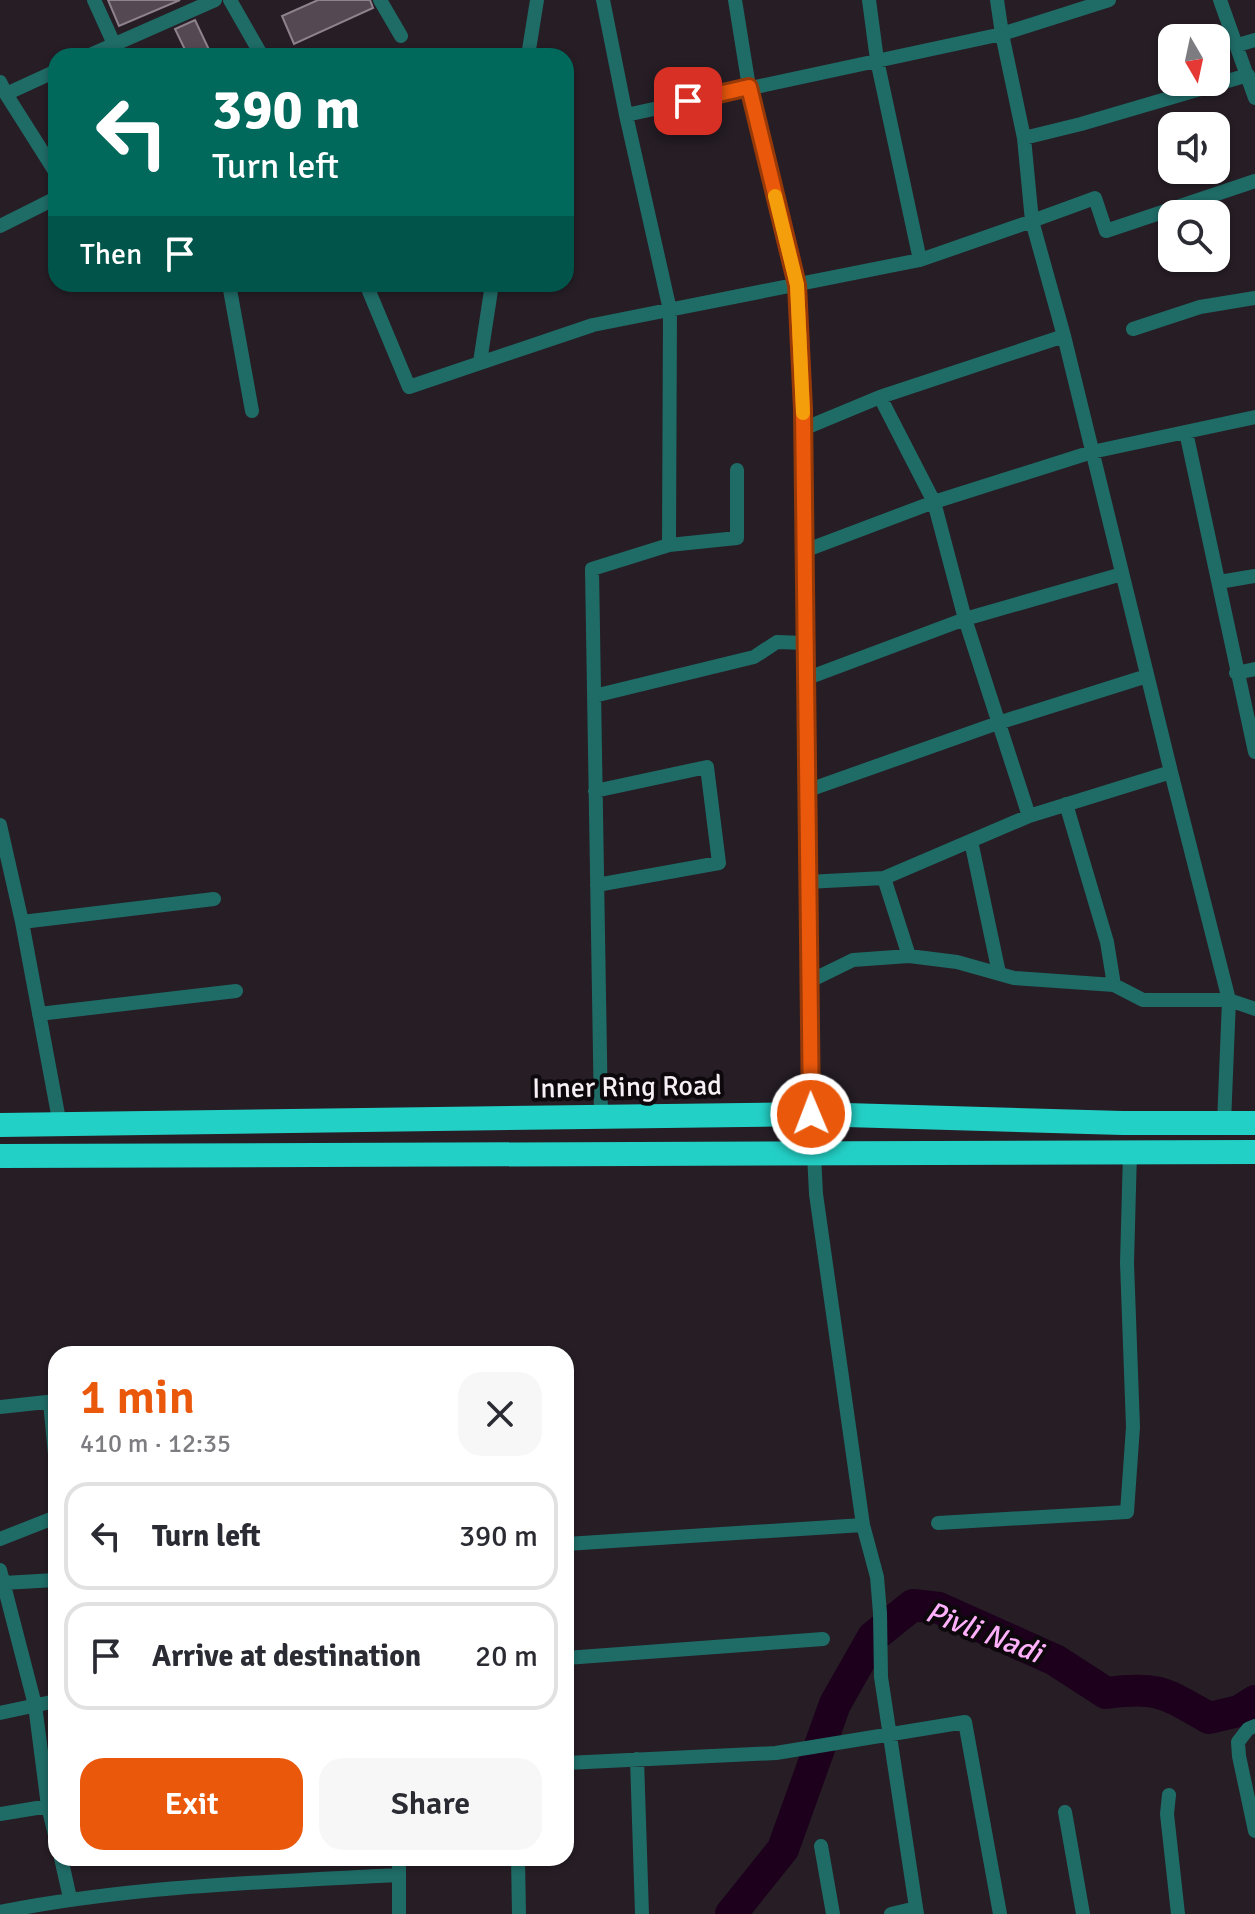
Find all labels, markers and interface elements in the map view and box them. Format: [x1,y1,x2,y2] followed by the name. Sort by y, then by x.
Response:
[1158,24,1230,96] north arrow
[1158,24,1230,272] map controls
[654,67,722,135] pin
[212,75,360,144] text: 390 m
[666,79,710,123] icon: arrive
[80,80,184,184] icon: left
[1158,112,1230,184] button: sound
[212,144,339,189] text: Turn left
[1158,200,1230,272] button: search
[158,232,202,276] icon: arrive
[80,236,142,273] text: Then
[532,1068,722,1106] street label: Inner Ring Road
[769,1072,853,1156] position arrow
[80,1368,195,1427] text: 1 min
[458,1372,542,1456] button: close
[80,1428,231,1460] text: 410 m · 12:35
[84,1514,128,1558] icon: left
[152,1518,261,1555] text: Turn left
[459,1518,538,1555] text: 390 m
[921,1593,1050,1673] water label: Pivli Nadi
[84,1634,128,1678] icon: arrive
[152,1638,421,1675] text: Arrive at destination
[475,1638,538,1675] text: 20 m
[80,1758,303,1850] button: Exit
[319,1758,542,1850] button: Share

